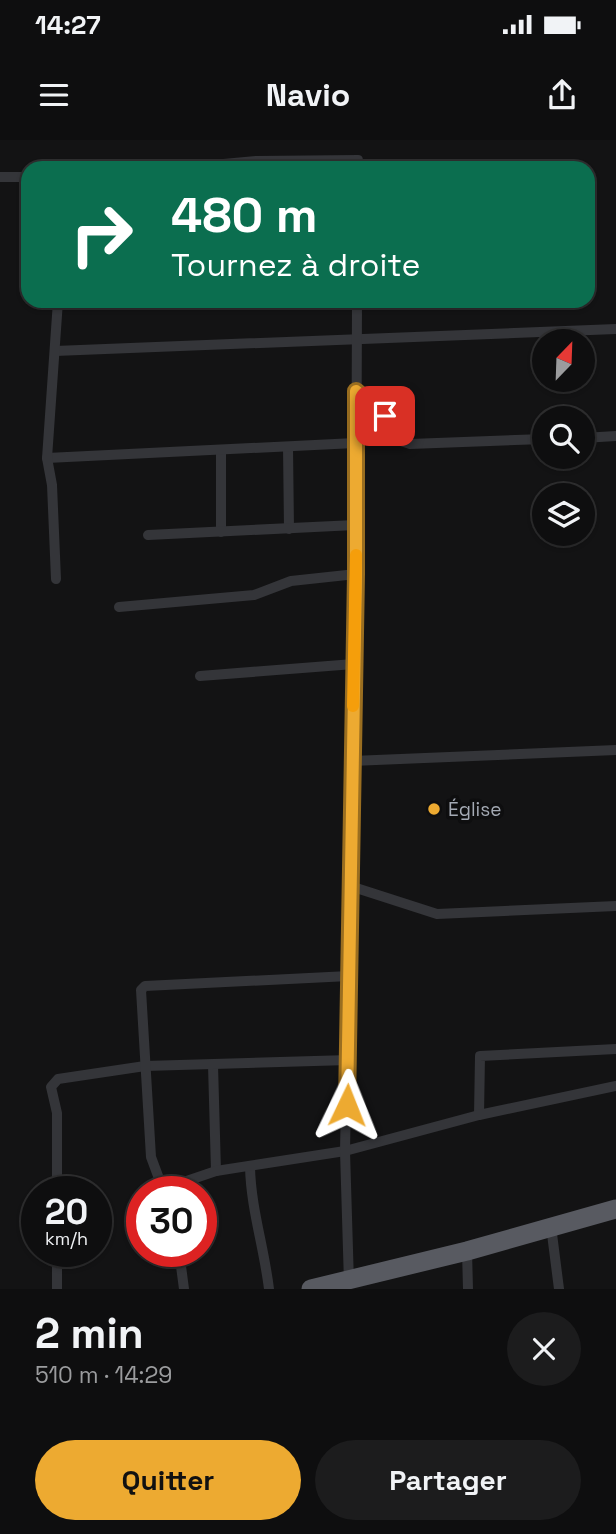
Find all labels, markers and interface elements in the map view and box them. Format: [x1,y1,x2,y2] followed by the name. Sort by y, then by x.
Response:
[35,8,101,42] text: 14:27
[266,75,350,115] text: Navio
[35,76,73,114] icon: menu
[543,76,581,114] icon: share
[171,184,318,246] text: 480 m
[56,189,147,280] icon: right
[171,245,420,285] text: Tournez à droite
[532,329,595,392] north arrow
[532,329,595,546] map controls
[355,386,415,446] pin
[366,397,404,435] icon: arrive
[532,406,595,469] button: search
[532,483,595,546] button: layers
[448,797,501,822] place label: Église
[426,801,442,817] marker: Église
[310,1068,384,1142] position arrow
[126,1176,217,1267] speed limit sign: 30
[45,1190,88,1234] text: 20
[45,1227,88,1250] text: km/h
[35,1307,144,1360] text: 2 min
[507,1312,581,1386] button: close
[35,1360,172,1390] text: 510 m · 14:29
[35,1440,301,1520] button: Quitter
[315,1440,581,1520] button: Partager

